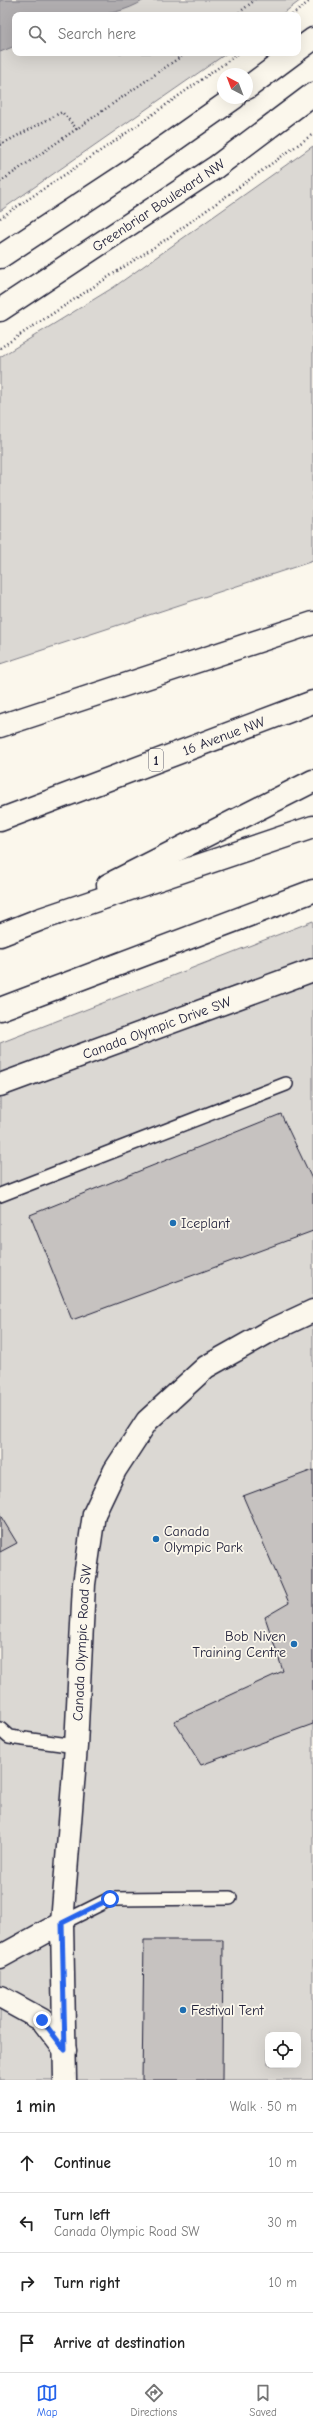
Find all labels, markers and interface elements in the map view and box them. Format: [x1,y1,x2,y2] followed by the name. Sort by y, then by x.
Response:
[12,12,301,56] search box
[26,23,48,45] icon: search
[58,25,136,43] text: Search here
[217,68,253,104] north arrow
[89,155,229,256] street label: Greenbriar Boulevard NW
[180,713,268,759] street label: 16 Avenue NW
[149,749,163,771] road number: 1
[80,993,234,1063] street label: Canada Olympic Drive SW
[181,1215,231,1232] place label: Iceplant
[168,1218,178,1228] marker: Iceplant
[164,1523,243,1556] place label: Canada Olympic Park
[151,1534,161,1544] marker: Canada Olympic Park
[69,1563,96,1722] street label: Canada Olympic Road SW
[193,1628,286,1661] place label: Bob Niven Training Centre
[289,1639,299,1649] marker: Bob Niven Training Centre
[101,1890,119,1908] route start
[191,2002,265,2019] place label: Festival Tent
[178,2005,188,2015] marker: Festival Tent
[33,2011,51,2029] route end
[265,2032,301,2068] map controls
[265,2032,301,2068] button: locate
[16,2097,56,2116] text: 1 min
[230,2099,297,2114] text: Walk · 50 m
[16,2152,38,2174] icon: ahead
[54,2154,111,2172] text: Continue
[269,2155,297,2170] text: 10 m
[54,2206,110,2224] text: Turn left
[16,2212,38,2234] icon: left
[267,2215,297,2230] text: 30 m
[54,2224,200,2239] text: Canada Olympic Road SW
[16,2272,38,2294] icon: right
[54,2274,120,2292] text: Turn right
[269,2275,297,2290] text: 10 m
[16,2332,38,2354] icon: arrive
[54,2334,185,2352] text: Arrive at destination
[36,2382,58,2419] tab: Map
[130,2382,177,2419] tab: Directions
[249,2382,277,2419] tab: Saved

